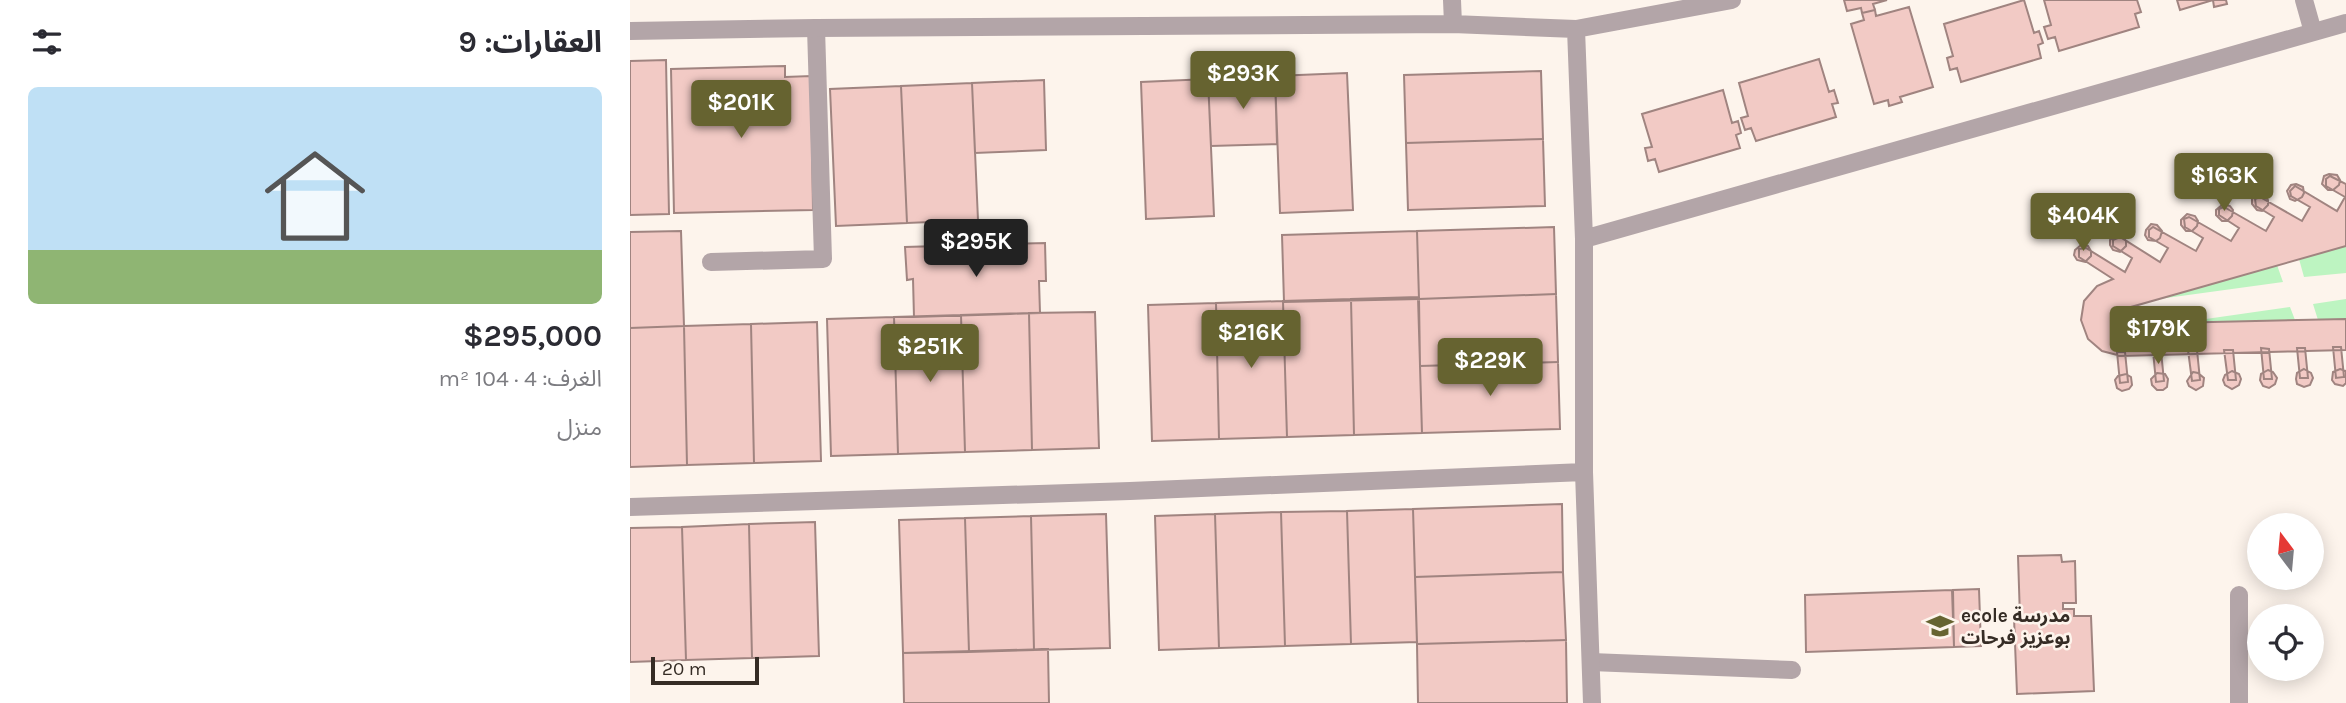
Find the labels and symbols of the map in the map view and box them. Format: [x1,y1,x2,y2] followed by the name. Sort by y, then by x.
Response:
[1194,52,1292,111] pin: $293K
[692,80,790,140] pin: $201K
[2175,154,2273,213] pin: $163K
[2034,194,2132,253] pin: $404K
[927,219,1025,279] pin: $295K
[2109,306,2207,366] pin: $179K
[1202,310,1300,370] pin: $216K
[881,324,979,384] pin: $251K
[1441,338,1539,398] pin: $229K
[2247,513,2324,590] north arrow
[1961,605,2071,649] place label: ecole مدرسة بوعزيز فرحات
[1925,611,1955,641] school or university icon: ecole مدرسة بوعزيز فرحات
[651,654,760,686] scale bar

